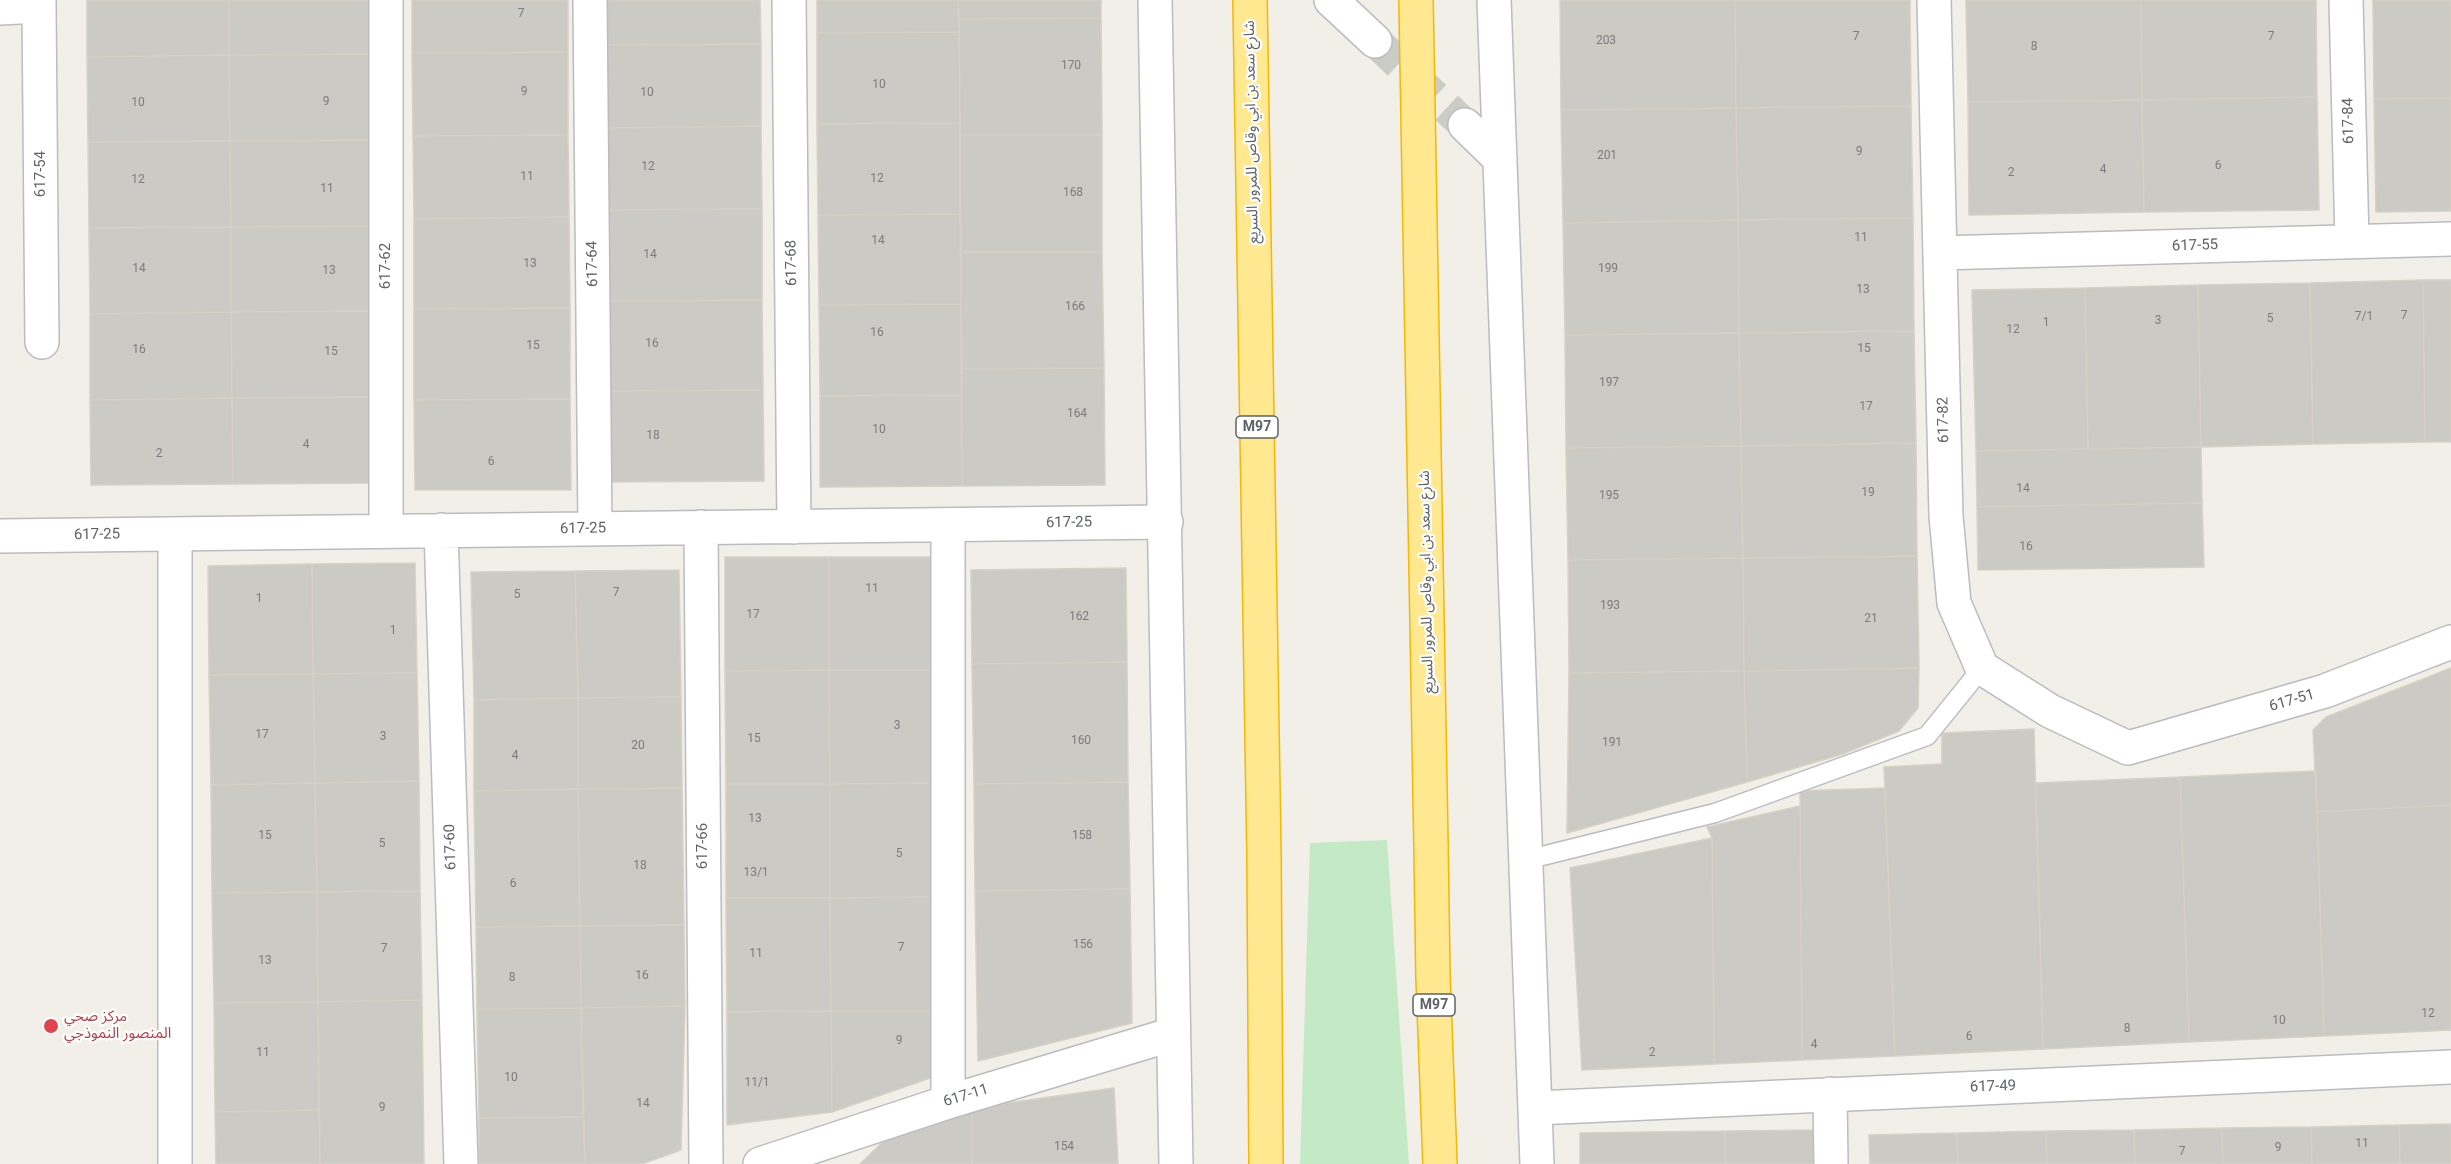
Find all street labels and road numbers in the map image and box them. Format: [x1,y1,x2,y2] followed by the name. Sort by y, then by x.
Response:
[1241,20,1263,244] street label: شارع سعد بن ابي وقاص للمرور السريع
[2340,98,2358,144] street label: 617-84
[32,151,50,197] street label: 617-54
[2172,236,2218,256] street label: 617-55
[783,240,801,286] street label: 617-68
[584,241,602,287] street label: 617-64
[377,243,395,289] street label: 617-62
[1935,397,1953,443] street label: 617-82
[1236,416,1278,438] road number: M97
[1416,470,1438,694] street label: شارع سعد بن ابي وقاص للمرور السريع
[1046,514,1092,532] street label: 617-25
[560,520,606,538] street label: 617-25
[74,526,120,544] street label: 617-25
[2267,686,2317,716] street label: 617-51
[694,823,712,869] street label: 617-66
[441,824,461,870] street label: 617-60
[1413,994,1455,1016] road number: M97
[1970,1077,2016,1097] street label: 617-49
[941,1081,991,1111] street label: 617-11

